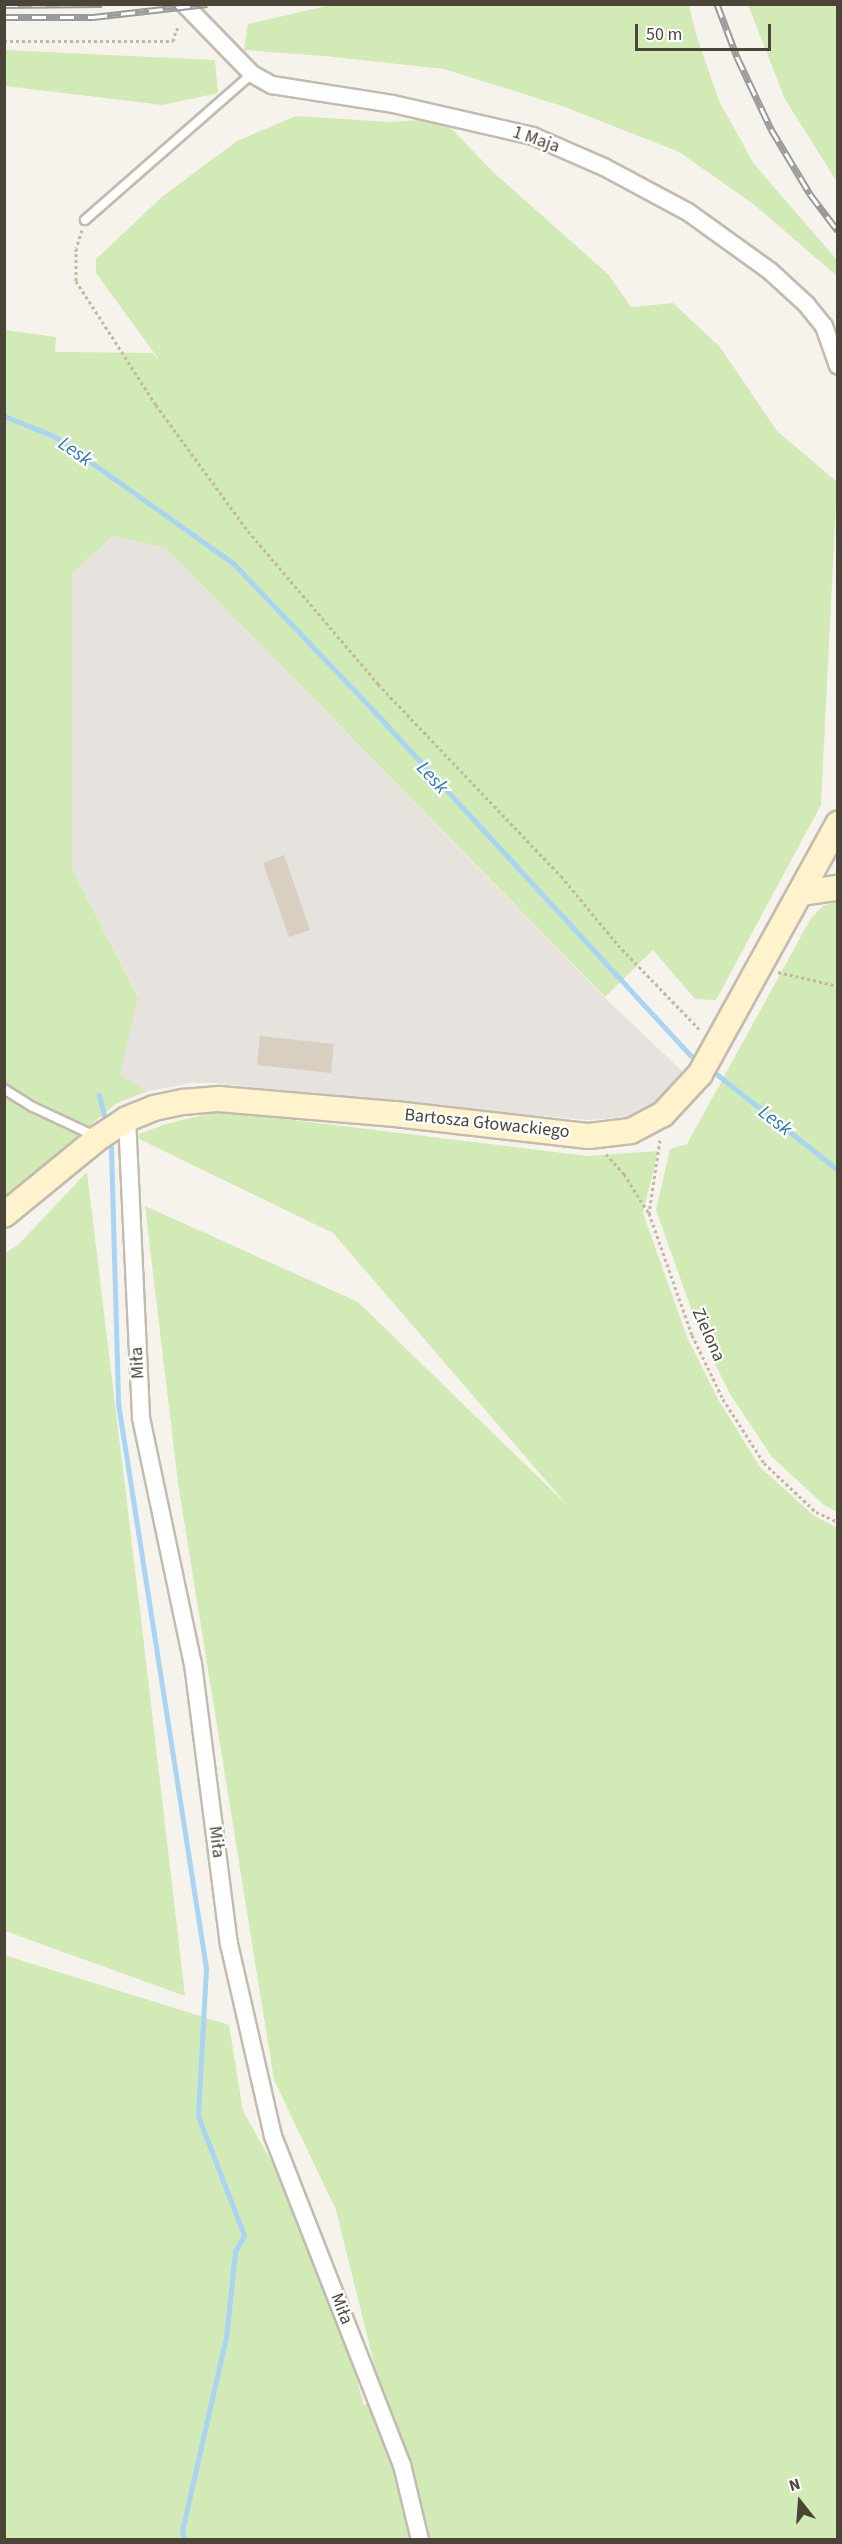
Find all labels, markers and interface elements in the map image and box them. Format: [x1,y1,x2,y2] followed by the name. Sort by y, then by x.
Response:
[638,12,774,50] scale bar
[646,22,682,47] text: 50 m
[510,122,562,158] street label: 1 Maja
[53,432,97,472] water label: Lesk
[411,757,453,799] water label: Lesk
[753,1100,797,1142] water label: Lesk
[403,1105,571,1143] street label: Bartosza Głowackiego
[687,1305,729,1365] street label: Zielona
[126,1346,150,1380] street label: Miła
[203,1825,229,1859] street label: Miła
[325,2290,357,2328] street label: Miła
[770,2472,830,2532] north arrow
[786,2473,803,2497] text: N

